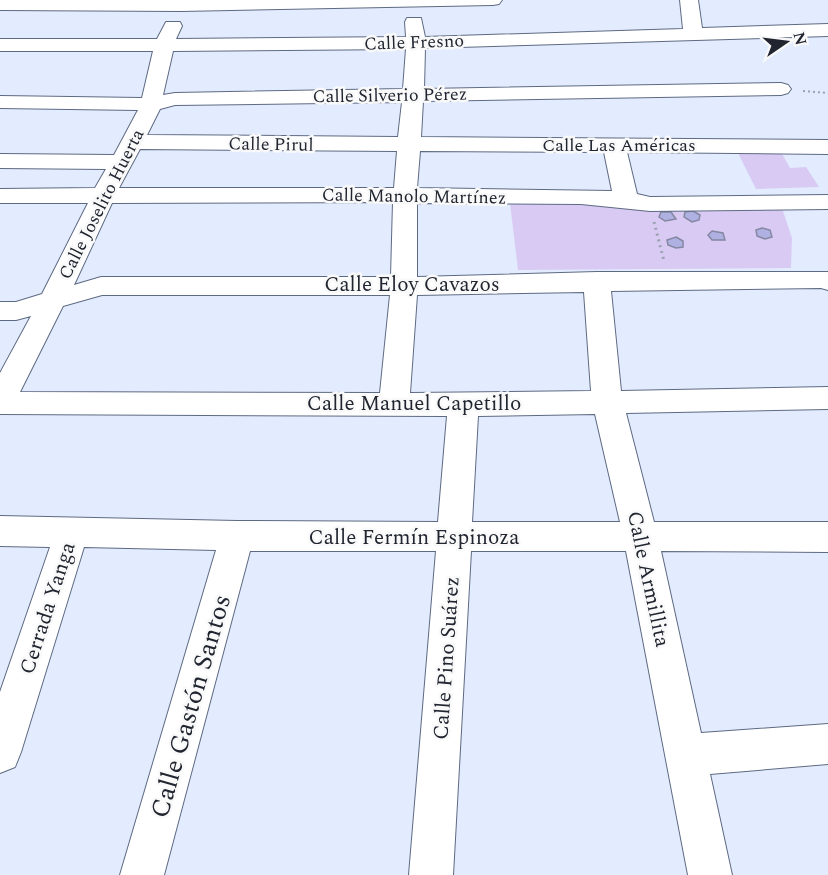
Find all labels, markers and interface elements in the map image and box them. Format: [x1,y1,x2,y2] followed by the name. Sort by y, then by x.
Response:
[756,12,816,72] north arrow
[364,27,464,58] street label: Calle Fresno
[786,29,813,48] text: N
[312,81,468,110] street label: Calle Silverio Pérez
[52,124,151,284] street label: Calle Joselito Huerta
[228,130,314,159] street label: Calle Pirul
[542,132,696,159] street label: Calle Las Américas
[322,181,506,212] street label: Calle Manolo Martínez
[324,269,500,301] street label: Calle Eloy Cavazos
[307,388,521,420] street label: Calle Manuel Capetillo
[618,508,678,651] street label: Calle Armillita
[309,522,520,554] street label: Calle Fermín Espinoza
[12,537,85,679] street label: Cerrada Yanga
[425,575,469,741] street label: Calle Pino Suárez
[140,590,242,823] street label: Calle Gastón Santos

